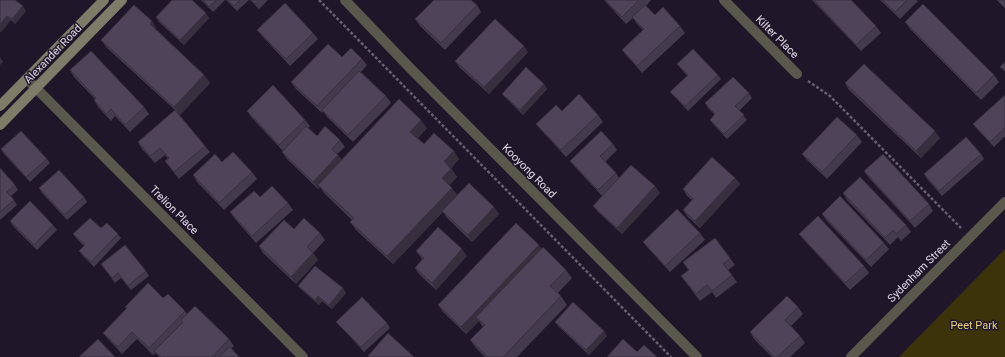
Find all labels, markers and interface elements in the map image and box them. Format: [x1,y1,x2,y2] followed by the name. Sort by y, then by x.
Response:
[753,13,801,61] street label: Kilter Place
[22,22,84,86] street label: Alexander Road
[499,141,559,201] street label: Kooyong Road
[147,183,201,237] street label: Trelion Place
[885,237,953,305] street label: Sydenham Street
[950,319,998,332] park label: Peet Park

